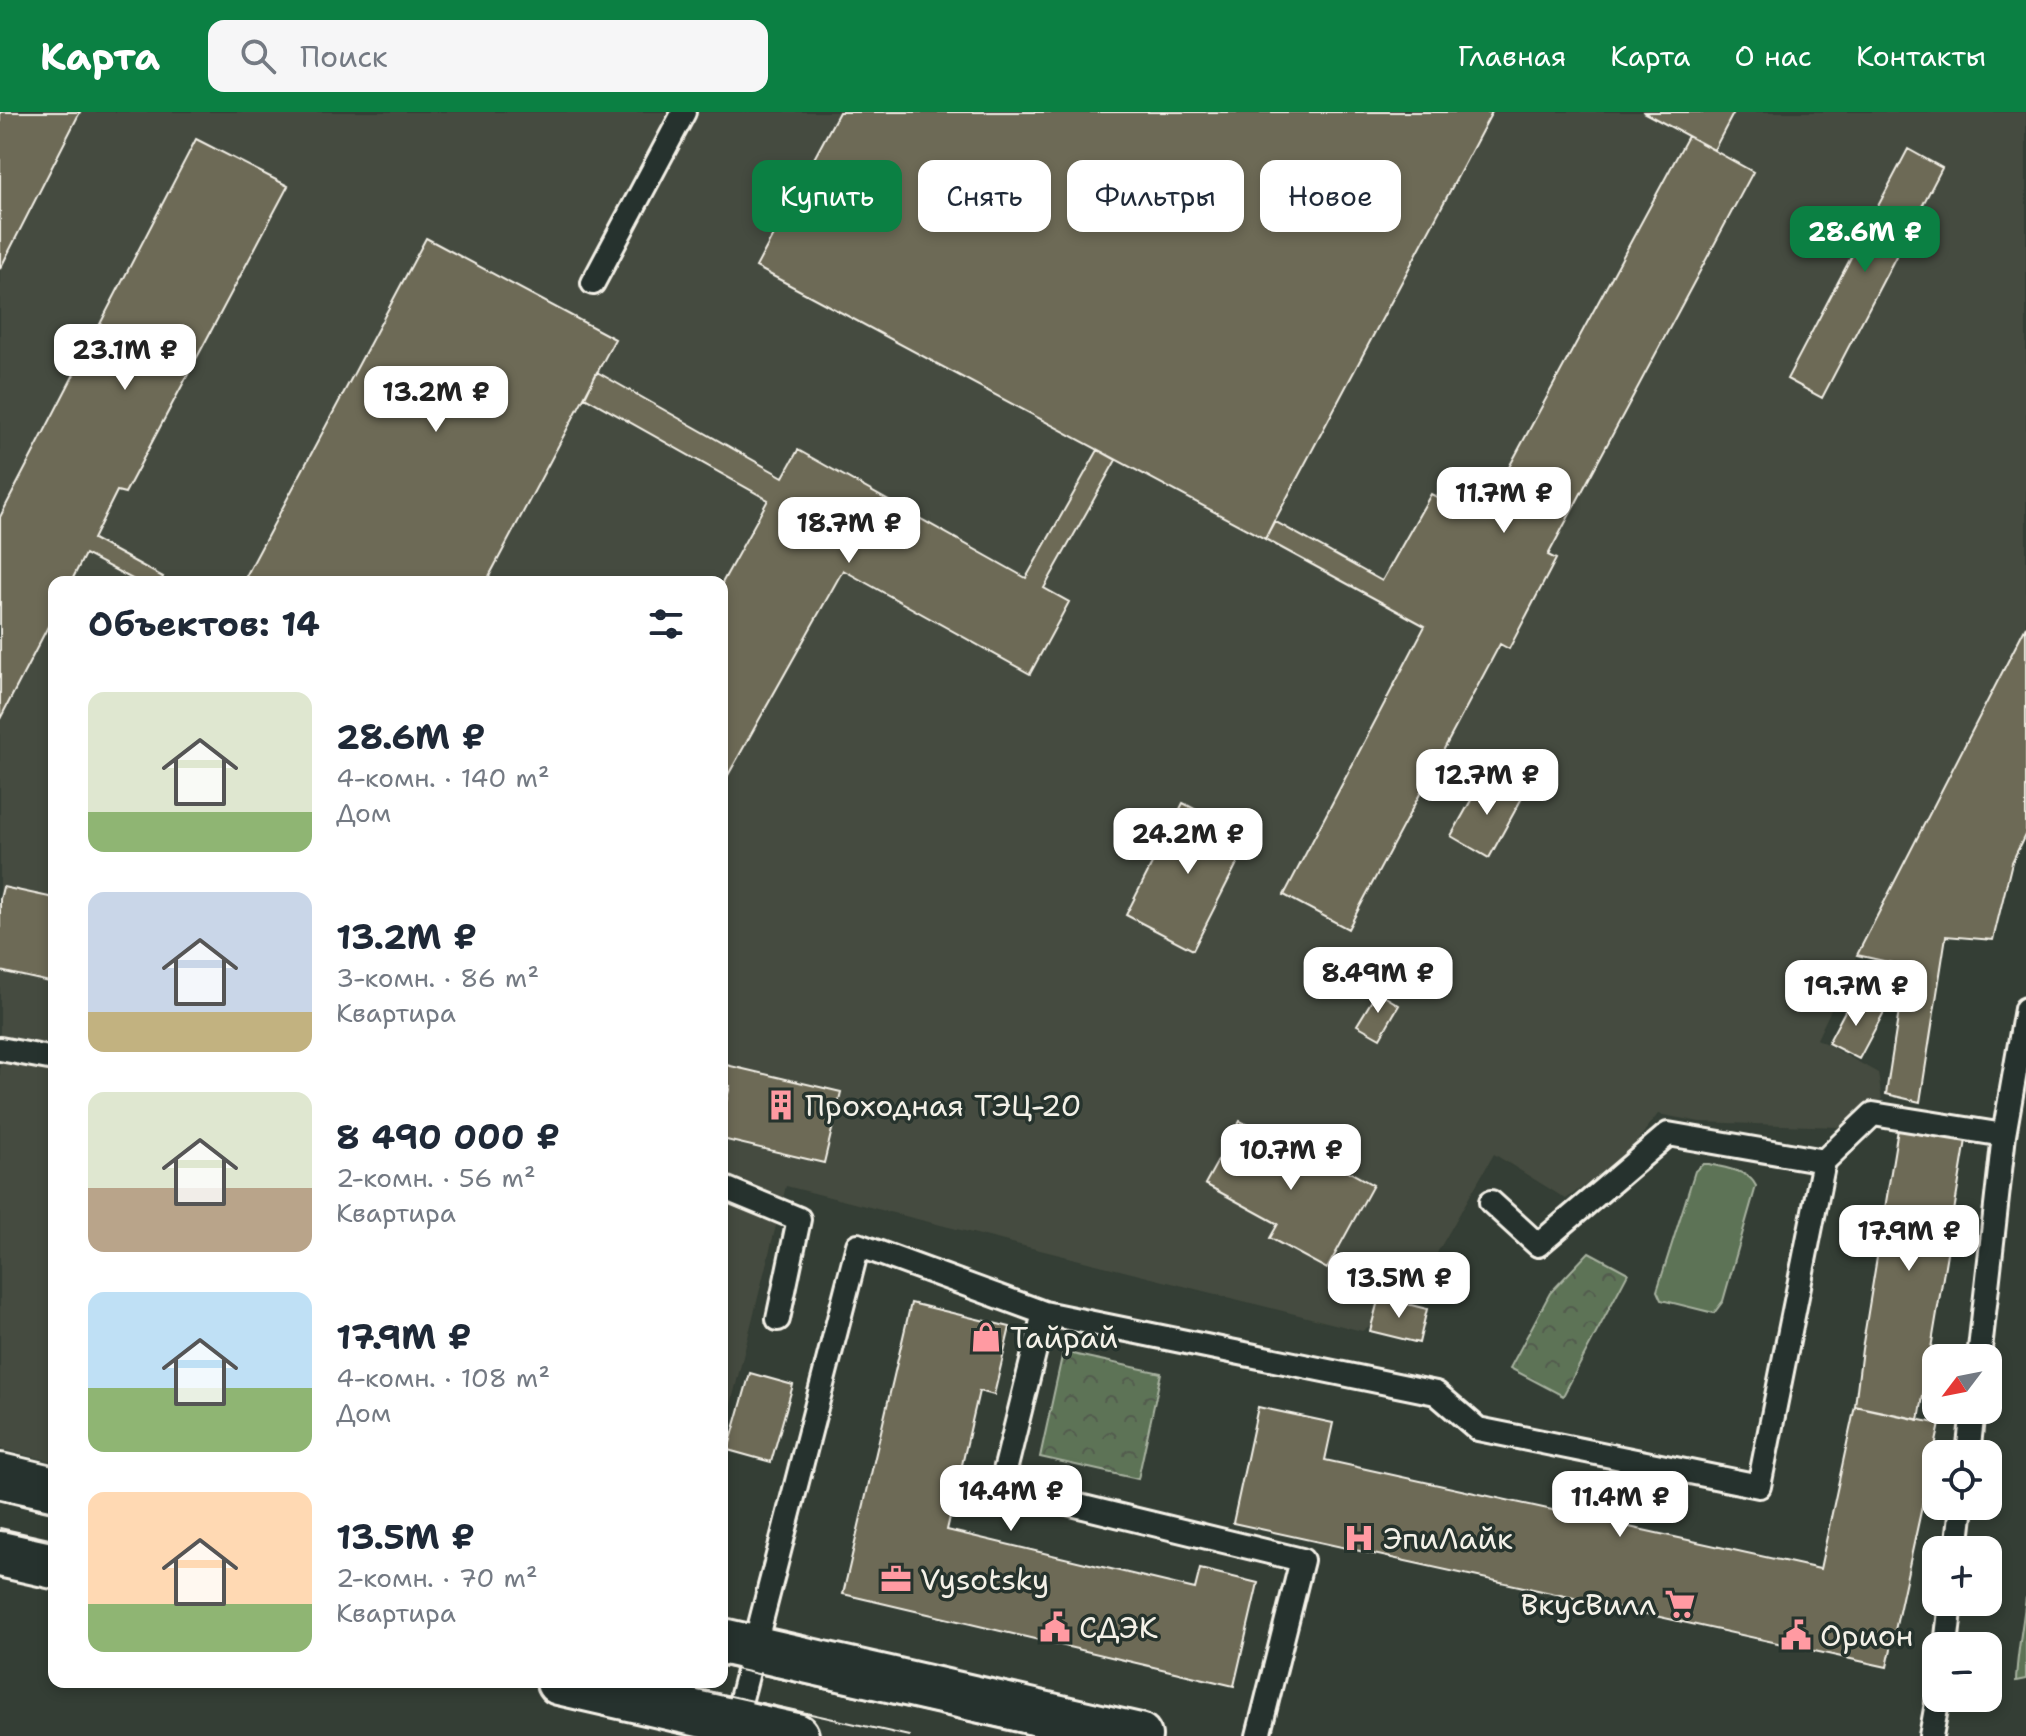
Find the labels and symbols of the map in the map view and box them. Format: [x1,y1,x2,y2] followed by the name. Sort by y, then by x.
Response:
[1791,206,1939,274] pin: 28.6M ₽
[51,324,199,392] pin: 23.1M ₽
[362,366,510,434] pin: 13.2M ₽
[1430,467,1578,535] pin: 11.7M ₽
[775,497,923,565] pin: 18.7M ₽
[1413,749,1561,817] pin: 12.7M ₽
[1114,808,1262,876] pin: 24.2M ₽
[1304,947,1452,1015] pin: 8.49M ₽
[1782,960,1930,1028] pin: 19.7M ₽
[805,1085,1082,1126] place label: Проходная ТЭЦ-20
[764,1088,798,1122] building icon: Проходная ТЭЦ-20
[1217,1124,1365,1192] pin: 10.7M ₽
[1835,1205,1983,1273] pin: 17.9M ₽
[1325,1252,1473,1320] pin: 13.5M ₽
[1010,1317,1118,1358] place label: Тайрай
[969,1320,1003,1354] shop icon: Тайрай
[1922,1344,2002,1424] north arrow
[937,1465,1085,1533] pin: 14.4M ₽
[1546,1471,1694,1539] pin: 11.4M ₽
[1383,1518,1513,1559] place label: ЭпиЛайк
[1342,1521,1376,1555] hospital icon: ЭпиЛайк
[920,1559,1049,1600] place label: Vysotsky
[879,1562,913,1596] office icon: Vysotsky
[1521,1584,1656,1625] place label: ВкусВилл
[1663,1587,1697,1621] supermarket icon: ВкусВилл
[1079,1607,1158,1648] place label: СДЭК
[1038,1610,1072,1644] public building icon: СДЭК
[1820,1615,1913,1656] place label: Орион
[1779,1618,1813,1652] public building icon: Орион

